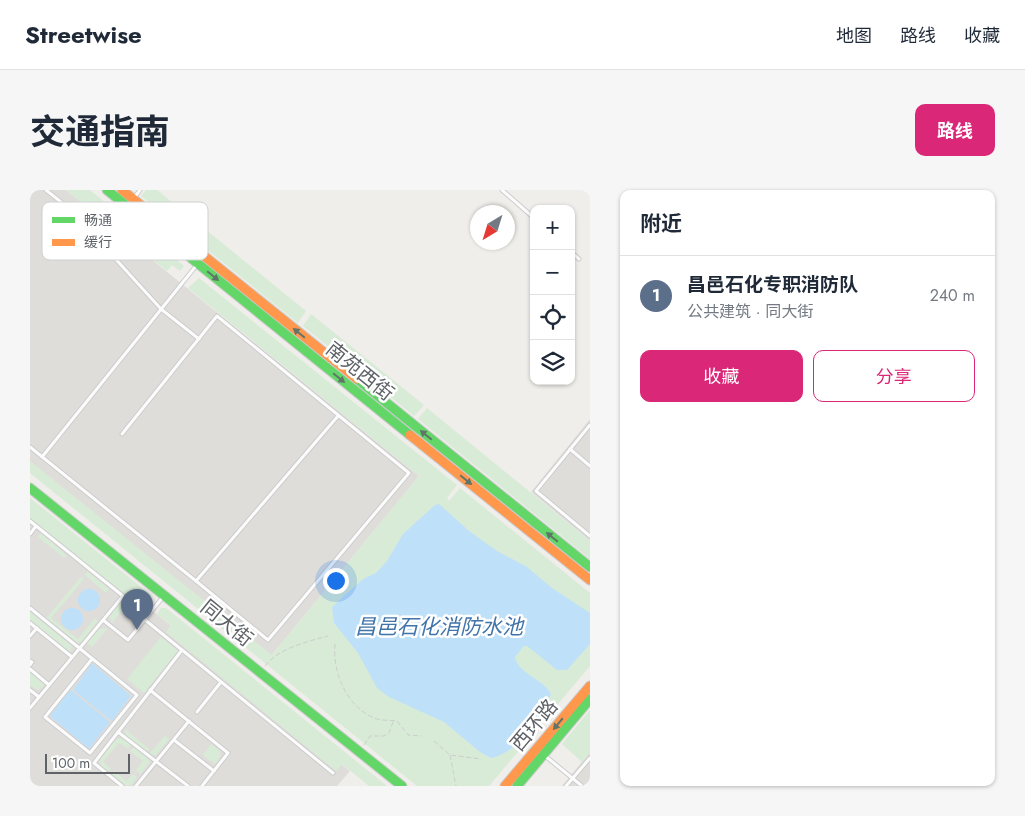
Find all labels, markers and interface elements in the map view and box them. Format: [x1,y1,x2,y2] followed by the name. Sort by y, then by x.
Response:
[25,17,142,52] text: Streetwise
[836,23,872,49] text: 地图
[900,23,936,49] text: 路线
[964,23,1000,49] text: 收藏
[915,104,995,156] button: 路线
[30,107,170,157] text: 交通指南
[42,202,208,260] legend
[470,205,515,250] north arrow
[530,205,575,385] map controls
[530,205,575,250] button: +
[640,209,682,239] text: 附近
[84,210,112,230] text: 畅通
[84,232,112,252] text: 缓行
[530,250,575,295] button: −
[206,270,219,281] one-way arrow
[687,271,858,298] text: 昌邑石化专职消防队
[652,284,660,307] text: 1
[930,284,975,307] text: 240 m
[530,295,575,340] button: locate
[687,300,813,323] text: 公共建筑 · 同大街
[293,327,306,338] one-way arrow
[319,335,400,408] street label: 南苑西街
[530,340,575,385] button: layers
[640,350,803,402] button: 收藏
[813,350,975,402] button: 分享
[333,372,346,383] one-way arrow
[419,429,432,440] one-way arrow
[459,474,472,485] one-way arrow
[546,531,559,542] one-way arrow
[323,568,349,594] your location
[121,589,153,630] pin: 1
[194,593,259,654] street label: 同大街
[355,612,525,642] water label: 昌邑石化消防水池
[504,693,565,758] street label: 西环路
[553,717,564,730] one-way arrow
[45,751,130,774] scale bar
[52,753,90,773] text: 100 m

